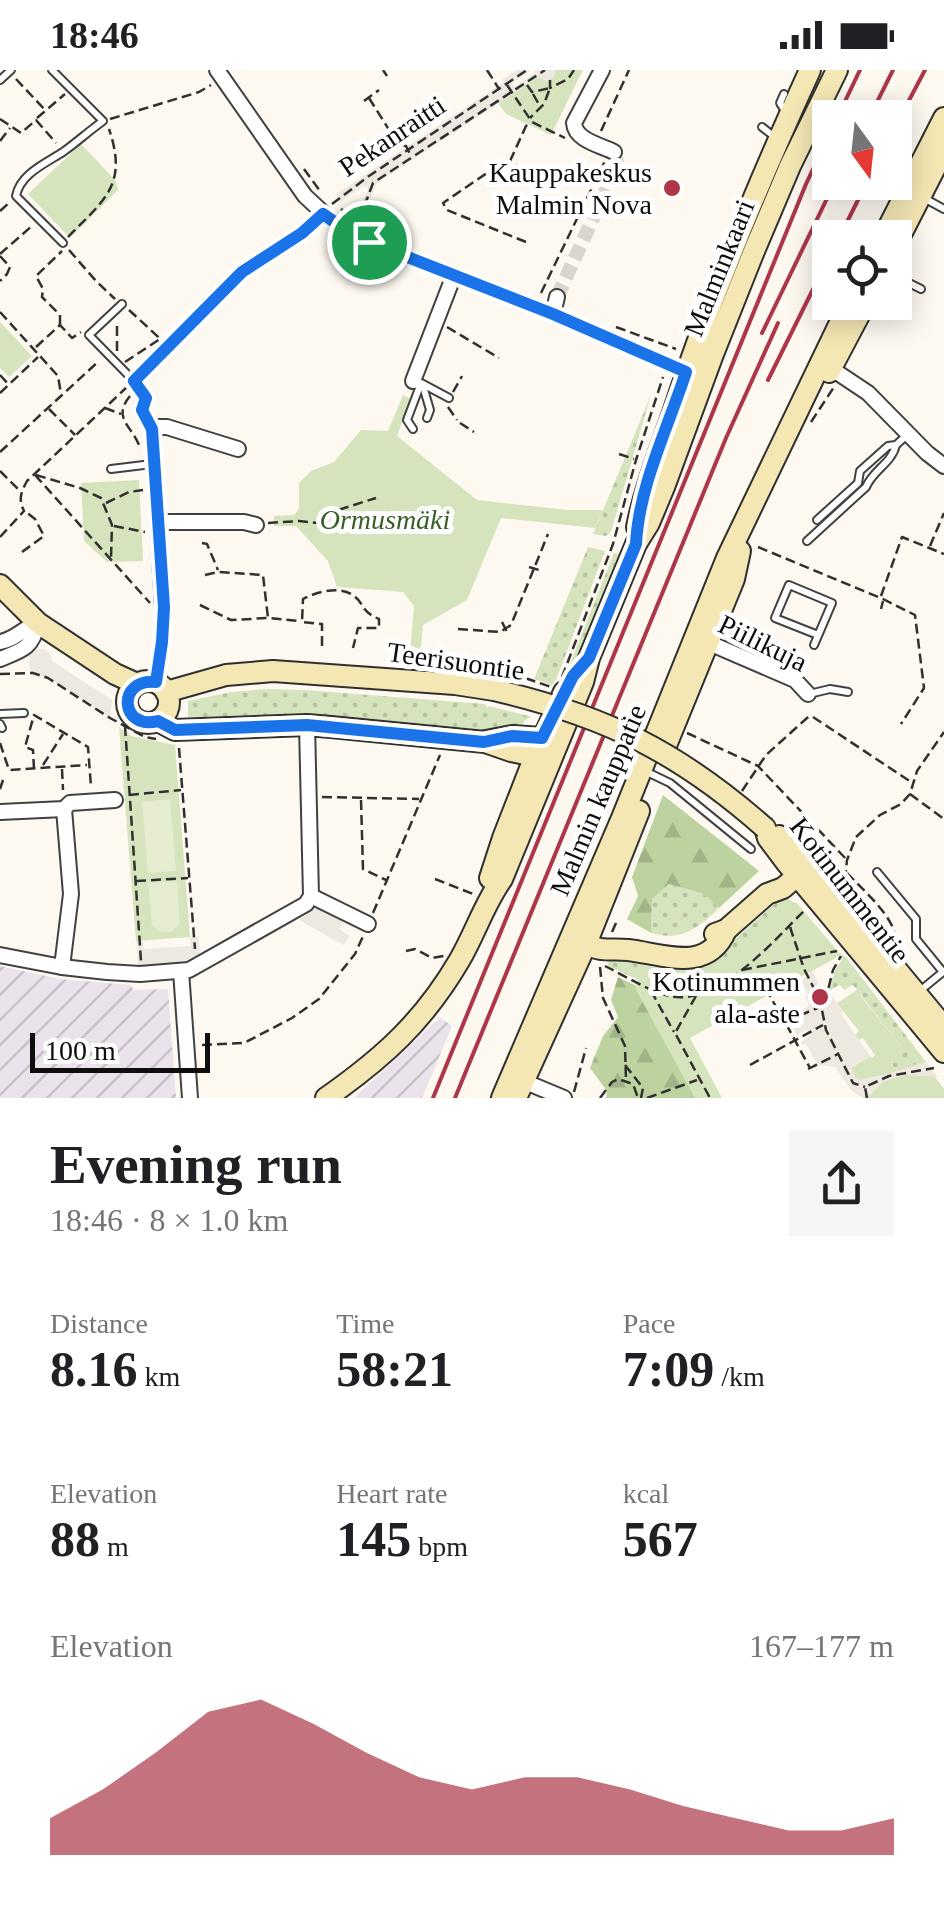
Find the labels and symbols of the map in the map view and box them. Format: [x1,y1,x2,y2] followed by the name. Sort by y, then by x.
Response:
[333,89,451,183] street label: Pekanraitti
[812,100,912,200] north arrow
[489,157,653,220] place label: Kauppakeskus Malmin Nova
[661,177,683,199] marker: Kauppakeskus Malmin Nova
[678,195,761,341] street label: Malminkaari
[327,200,412,285] pin
[320,504,450,535] park label: Ormusmäki
[714,608,813,678] street label: Piilikuja
[386,636,526,686] street label: Teerisuontie
[544,700,652,900] street label: Malmin kauppatie
[784,811,916,969] street label: Kotinummentie
[652,966,800,1029] place label: Kotinummen ala-aste
[809,986,831,1008] marker: Kotinummen ala-aste
[30,1028,210,1073] scale bar

